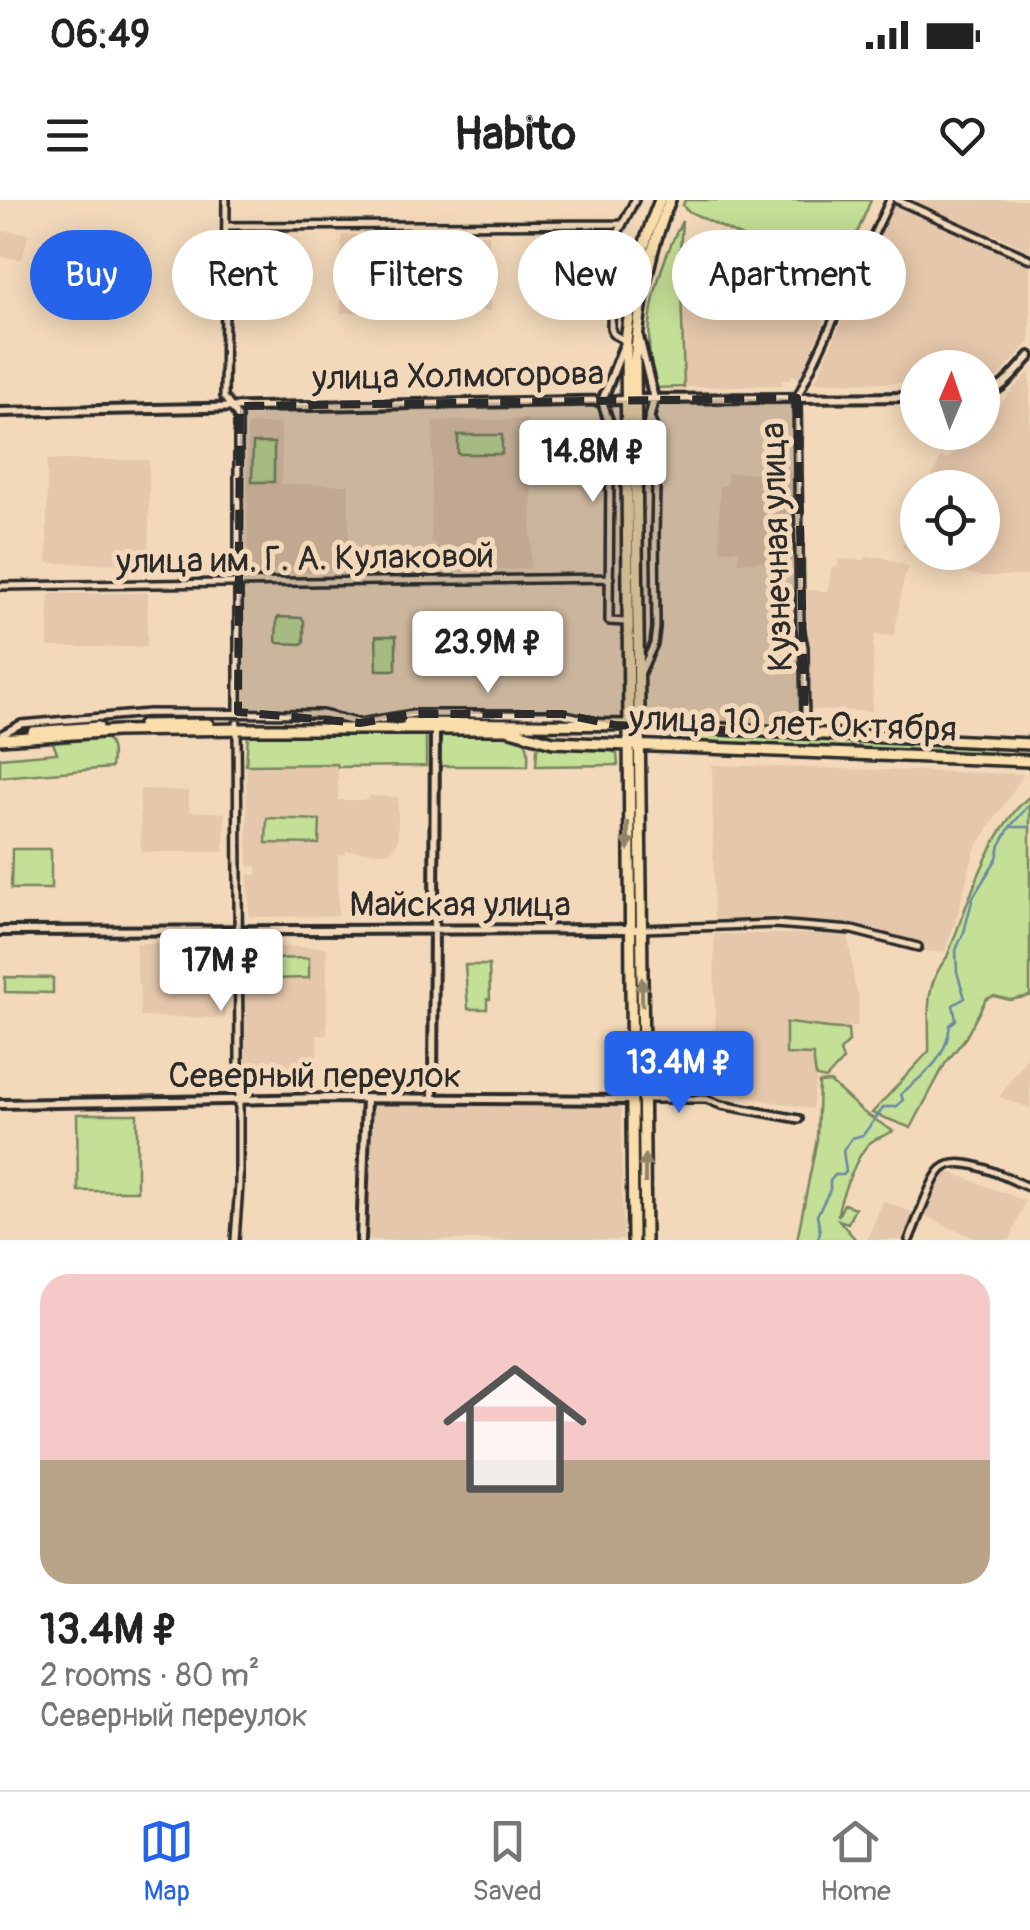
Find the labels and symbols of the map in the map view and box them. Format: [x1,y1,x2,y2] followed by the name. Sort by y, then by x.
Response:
[900,350,1000,450] north arrow
[311,351,604,401] street label: улица Холмогорова
[501,420,685,505] pin: 14.8M ₽
[751,422,803,672] street label: Кузнечная улица
[115,534,494,584] street label: улица им. Г. А. Кулаковой
[396,611,580,696] pin: 23.9M ₽
[627,696,958,752] street label: улица 10 лет Октября
[620,821,636,853] one-way arrow
[349,883,571,927] street label: Майская улица
[151,929,291,1014] pin: 17M ₽
[634,976,650,1008] one-way arrow
[587,1031,771,1116] pin: 13.4M ₽
[168,1054,462,1098] street label: Северный переулок
[637,1153,653,1185] one-way arrow

